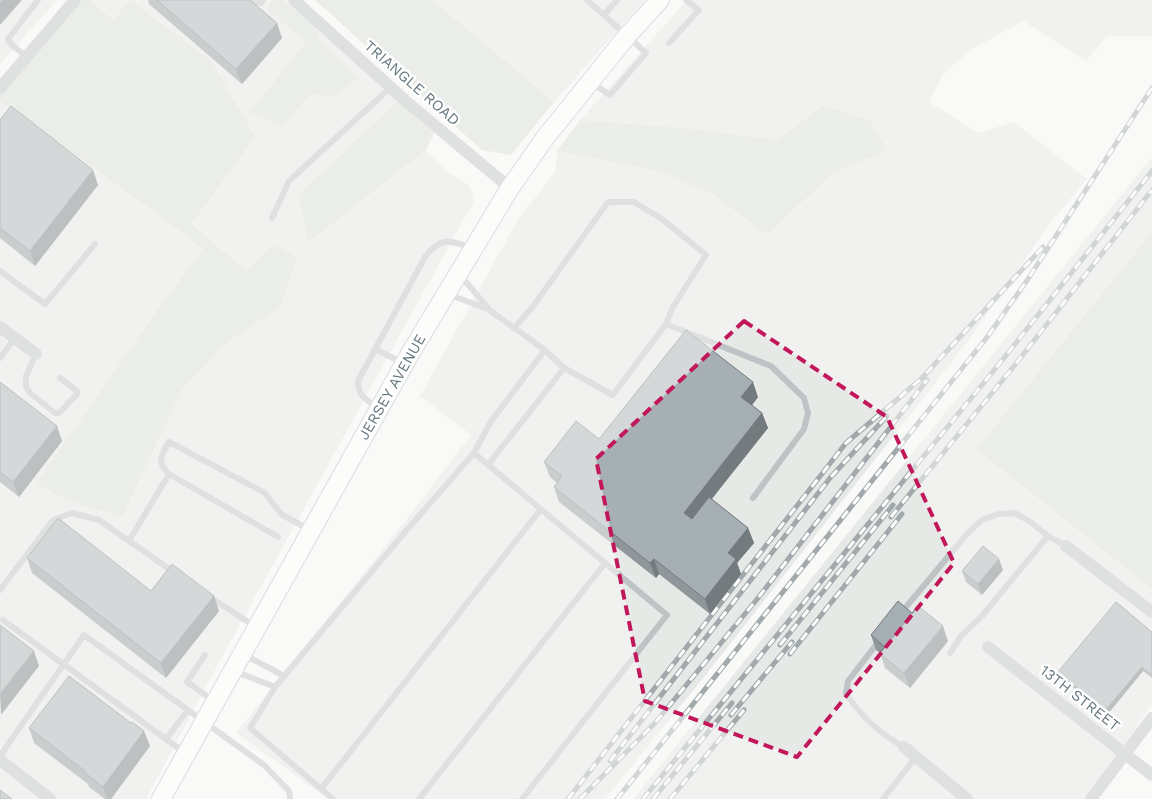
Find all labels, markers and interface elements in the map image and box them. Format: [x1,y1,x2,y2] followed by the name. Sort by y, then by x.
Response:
[361,37,463,129] street label: TRIANGLE ROAD
[354,331,430,443] street label: JERSEY AVENUE
[1037,661,1123,735] street label: 13TH STREET

